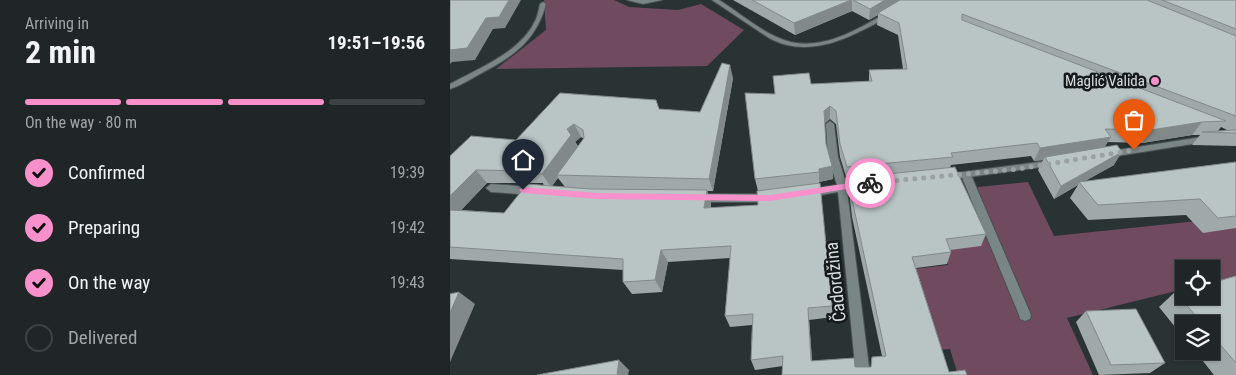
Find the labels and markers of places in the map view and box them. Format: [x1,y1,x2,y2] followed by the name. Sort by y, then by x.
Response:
[1065,72,1145,90] place label: Maglić Valida
[1149,75,1161,87] marker: Maglić Valida
[1113,99,1155,150] pin
[502,139,544,190] pin

